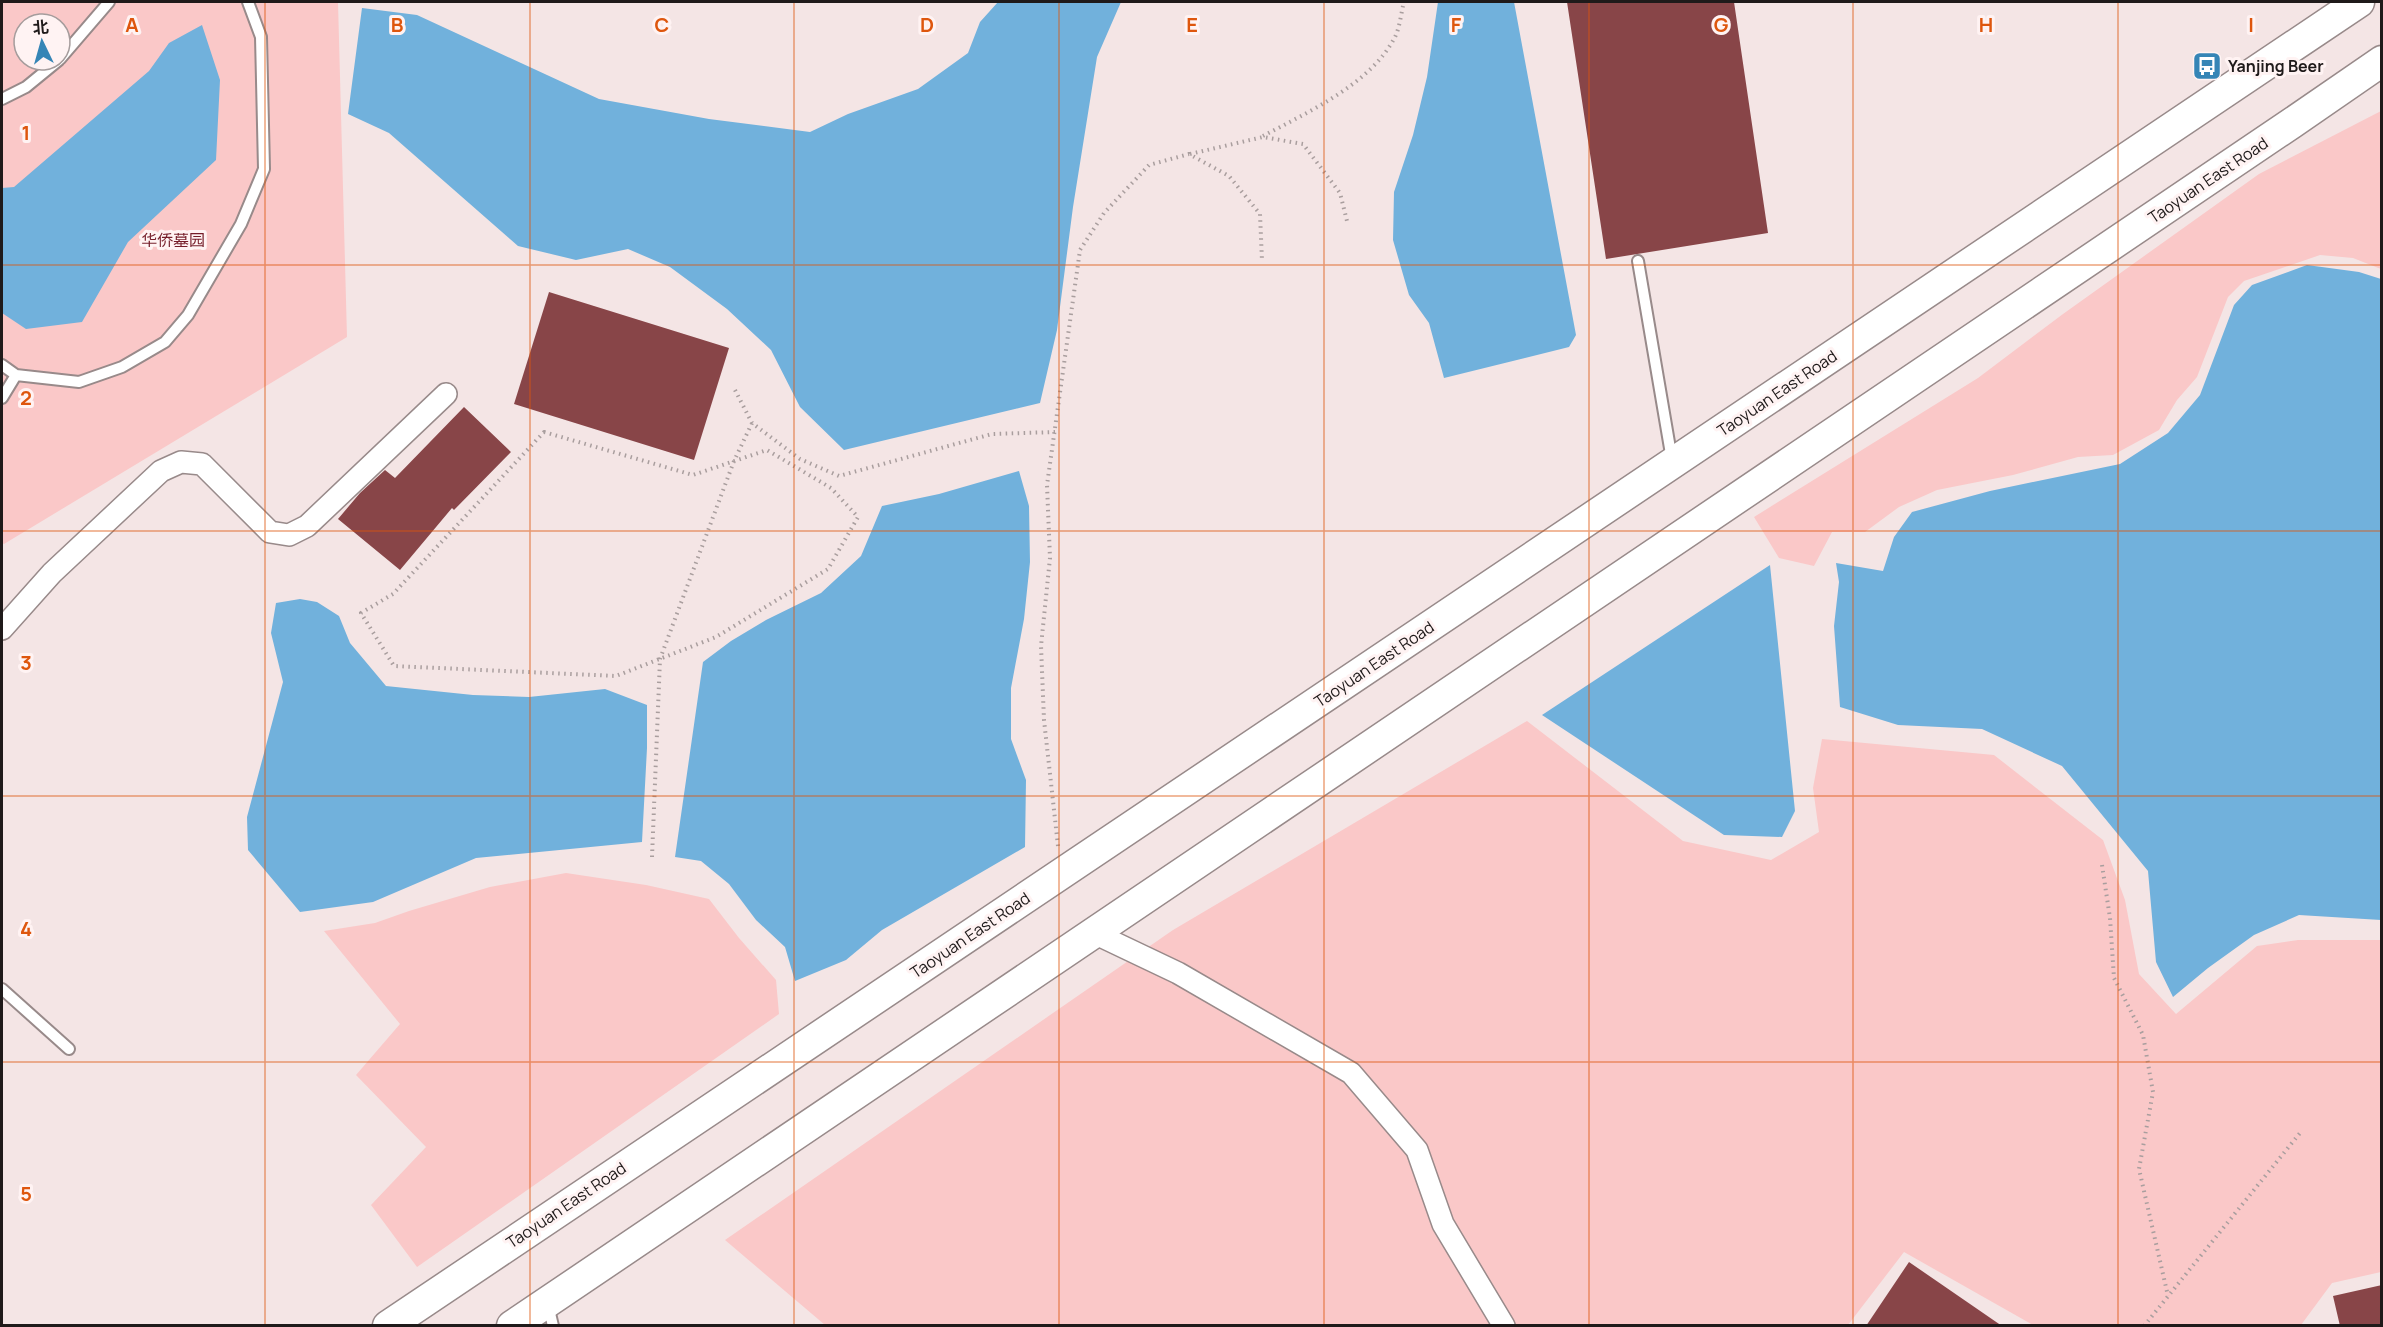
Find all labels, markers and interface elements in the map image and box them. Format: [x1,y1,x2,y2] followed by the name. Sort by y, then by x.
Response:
[125,11,139,38] text: A
[391,11,404,38] text: B
[655,11,669,38] text: C
[920,11,934,38] text: D
[1186,11,1198,38] text: E
[1451,11,1462,38] text: F
[1714,11,1729,38] text: G
[1979,11,1993,38] text: H
[2248,11,2254,38] text: I
[12,12,72,72] north arrow
[32,15,50,39] text: 北
[2191,50,2223,82] bus stop icon: Yanjing Beer
[2228,55,2324,77] place label: Yanjing Beer
[22,119,30,146] text: 1
[2144,132,2272,228] street label: Taoyuan East Road
[141,229,205,251] park label: 华侨墓园
[1713,345,1841,441] street label: Taoyuan East Road
[20,384,32,411] text: 2
[1310,616,1438,712] street label: Taoyuan East Road
[20,649,32,676] text: 3
[906,887,1034,983] street label: Taoyuan East Road
[20,915,32,942] text: 4
[502,1157,630,1253] street label: Taoyuan East Road
[20,1180,32,1207] text: 5

